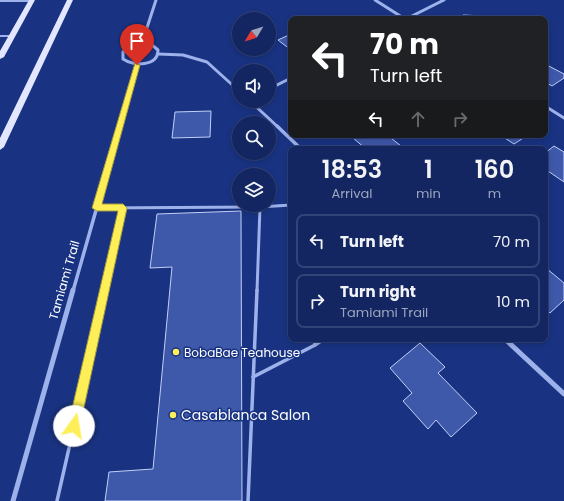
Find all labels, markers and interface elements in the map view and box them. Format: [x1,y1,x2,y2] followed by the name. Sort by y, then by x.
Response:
[232,12,276,56] north arrow
[232,12,276,212] map controls
[120,24,154,65] pin
[370,25,439,64] text: 70 m
[126,30,148,52] icon: arrive
[304,32,356,84] icon: left
[370,63,442,88] text: Turn left
[232,64,276,108] button: sound
[365,108,387,130] icon: left
[407,108,429,130] icon: ahead
[449,108,471,130] icon: right
[232,116,276,160] button: search
[322,153,382,186] text: 18:53
[424,153,433,186] text: 1
[475,153,514,186] text: 160
[232,168,276,212] button: layers
[331,184,372,203] text: Arrival
[416,184,441,203] text: min
[488,184,501,203] text: m
[306,230,328,252] icon: left
[340,231,404,252] text: Turn left
[493,231,530,252] text: 70 m
[45,238,83,322] street label: Tamiami Trail
[340,281,416,302] text: Turn right
[306,290,328,312] icon: right
[496,291,530,312] text: 10 m
[340,303,428,322] text: Tamiami Trail
[184,344,300,361] place label: BobaBae Teahouse
[171,347,181,357] marker: BobaBae Teahouse
[53,405,95,447] position arrow
[181,405,310,425] place label: Casablanca Salon
[168,410,178,420] marker: Casablanca Salon

